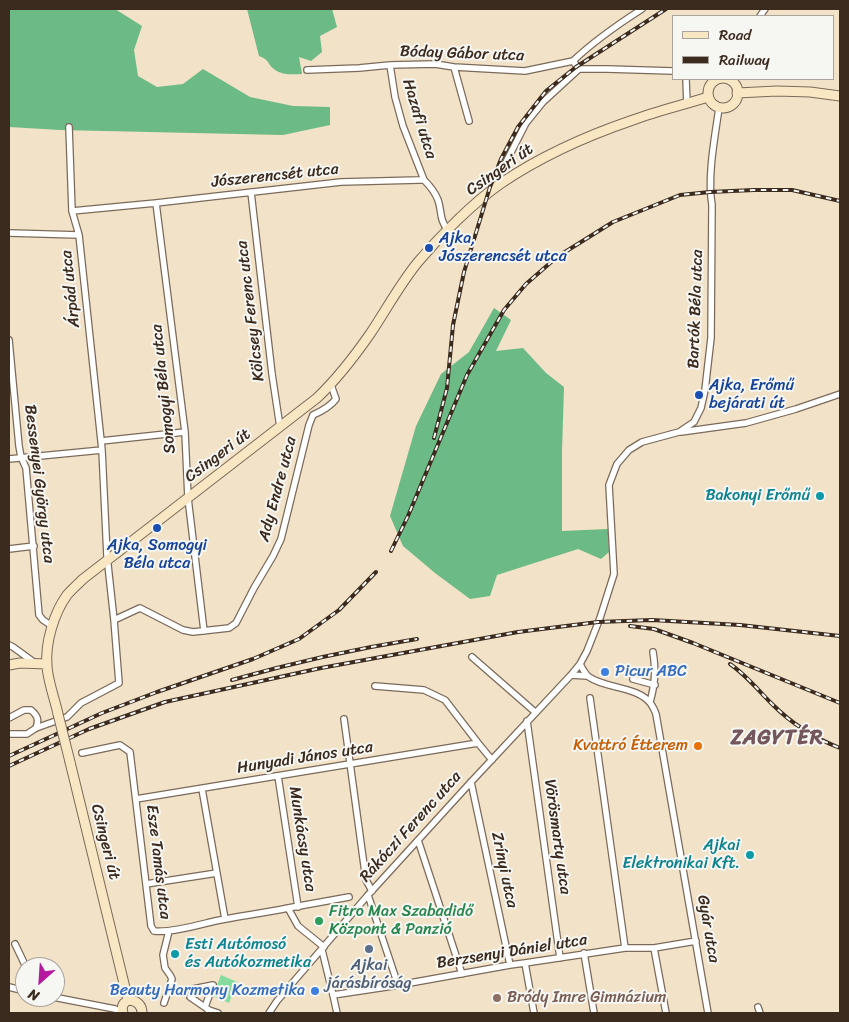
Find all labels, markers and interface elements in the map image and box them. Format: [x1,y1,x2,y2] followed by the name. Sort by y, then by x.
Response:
[672,15,834,80] legend
[719,22,751,48] text: Road
[400,42,524,66] street label: Bóday Gábor utca
[719,47,770,73] text: Railway
[398,77,440,161] street label: Hazafi utca
[463,140,537,200] street label: Csingeri út
[210,160,340,192] street label: Jószerencsét utca
[439,229,567,267] place label: Ajka, Jószerencsét utca
[233,239,269,383] street label: Kölcsey Ferenc utca
[423,242,435,254] marker: Ajka, Jószerencsét utca
[57,249,85,329] street label: Árpád utca
[684,249,708,369] street label: Bartók Béla utca
[148,323,180,455] street label: Somogyi Béla utca
[709,376,794,414] place label: Ajka, Erőmű bejárati út
[693,389,705,401] marker: Ajka, Erőmű bejárati út
[20,404,58,564] street label: Bessenyei György utca
[181,425,255,487] street label: Csingeri út
[255,434,301,544] street label: Ady Endre utca
[705,486,810,506] place label: Bakonyi Erőmű
[814,490,826,502] marker: Bakonyi Erőmű
[151,522,163,534] marker: Ajka, Somogyi Béla utca
[107,536,207,574] place label: Ajka, Somogyi Béla utca
[615,662,687,682] place label: Picur ABC
[599,666,611,678] marker: Picur ABC
[730,726,824,752] district label: ZAGYTÉR
[573,736,688,756] place label: Kvattró Étterem
[236,738,374,778] street label: Hunyadi János utca
[692,740,704,752] marker: Kvattró Étterem
[356,768,466,886] street label: Rákóczi Ferenc utca
[539,778,575,896] street label: Vörösmarty utca
[284,785,320,893] street label: Munkácsy utca
[86,802,124,882] street label: Csingeri út
[141,804,175,920] street label: Esze Tamás utca
[487,830,521,910] street label: Zrínyi utca
[623,836,740,874] place label: Ajkai Elektronikai Kft.
[744,849,756,861] marker: Ajkai Elektronikai Kft.
[693,894,723,964] street label: Gyár utca
[329,902,473,940] place label: Fitro Max Szabadidő Központ & Panzió
[313,915,325,927] marker: Fitro Max Szabadidő Központ & Panzió
[435,931,589,973] street label: Berzsenyi Dániel utca
[185,935,311,973] place label: Esti Autómosó és Autókozmetika
[363,943,375,955] marker: Ajkai járásbíróság
[169,948,181,960] marker: Esti Autómosó és Autókozmetika
[327,956,411,994] place label: Ajkai járásbíróság
[15,957,65,1007] north arrow
[110,981,305,1001] place label: Beauty Harmony Kozmetika
[24,982,43,1008] text: N
[309,985,321,997] marker: Beauty Harmony Kozmetika
[507,988,666,1008] place label: Bródy Imre Gimnázium
[491,992,503,1004] marker: Bródy Imre Gimnázium

